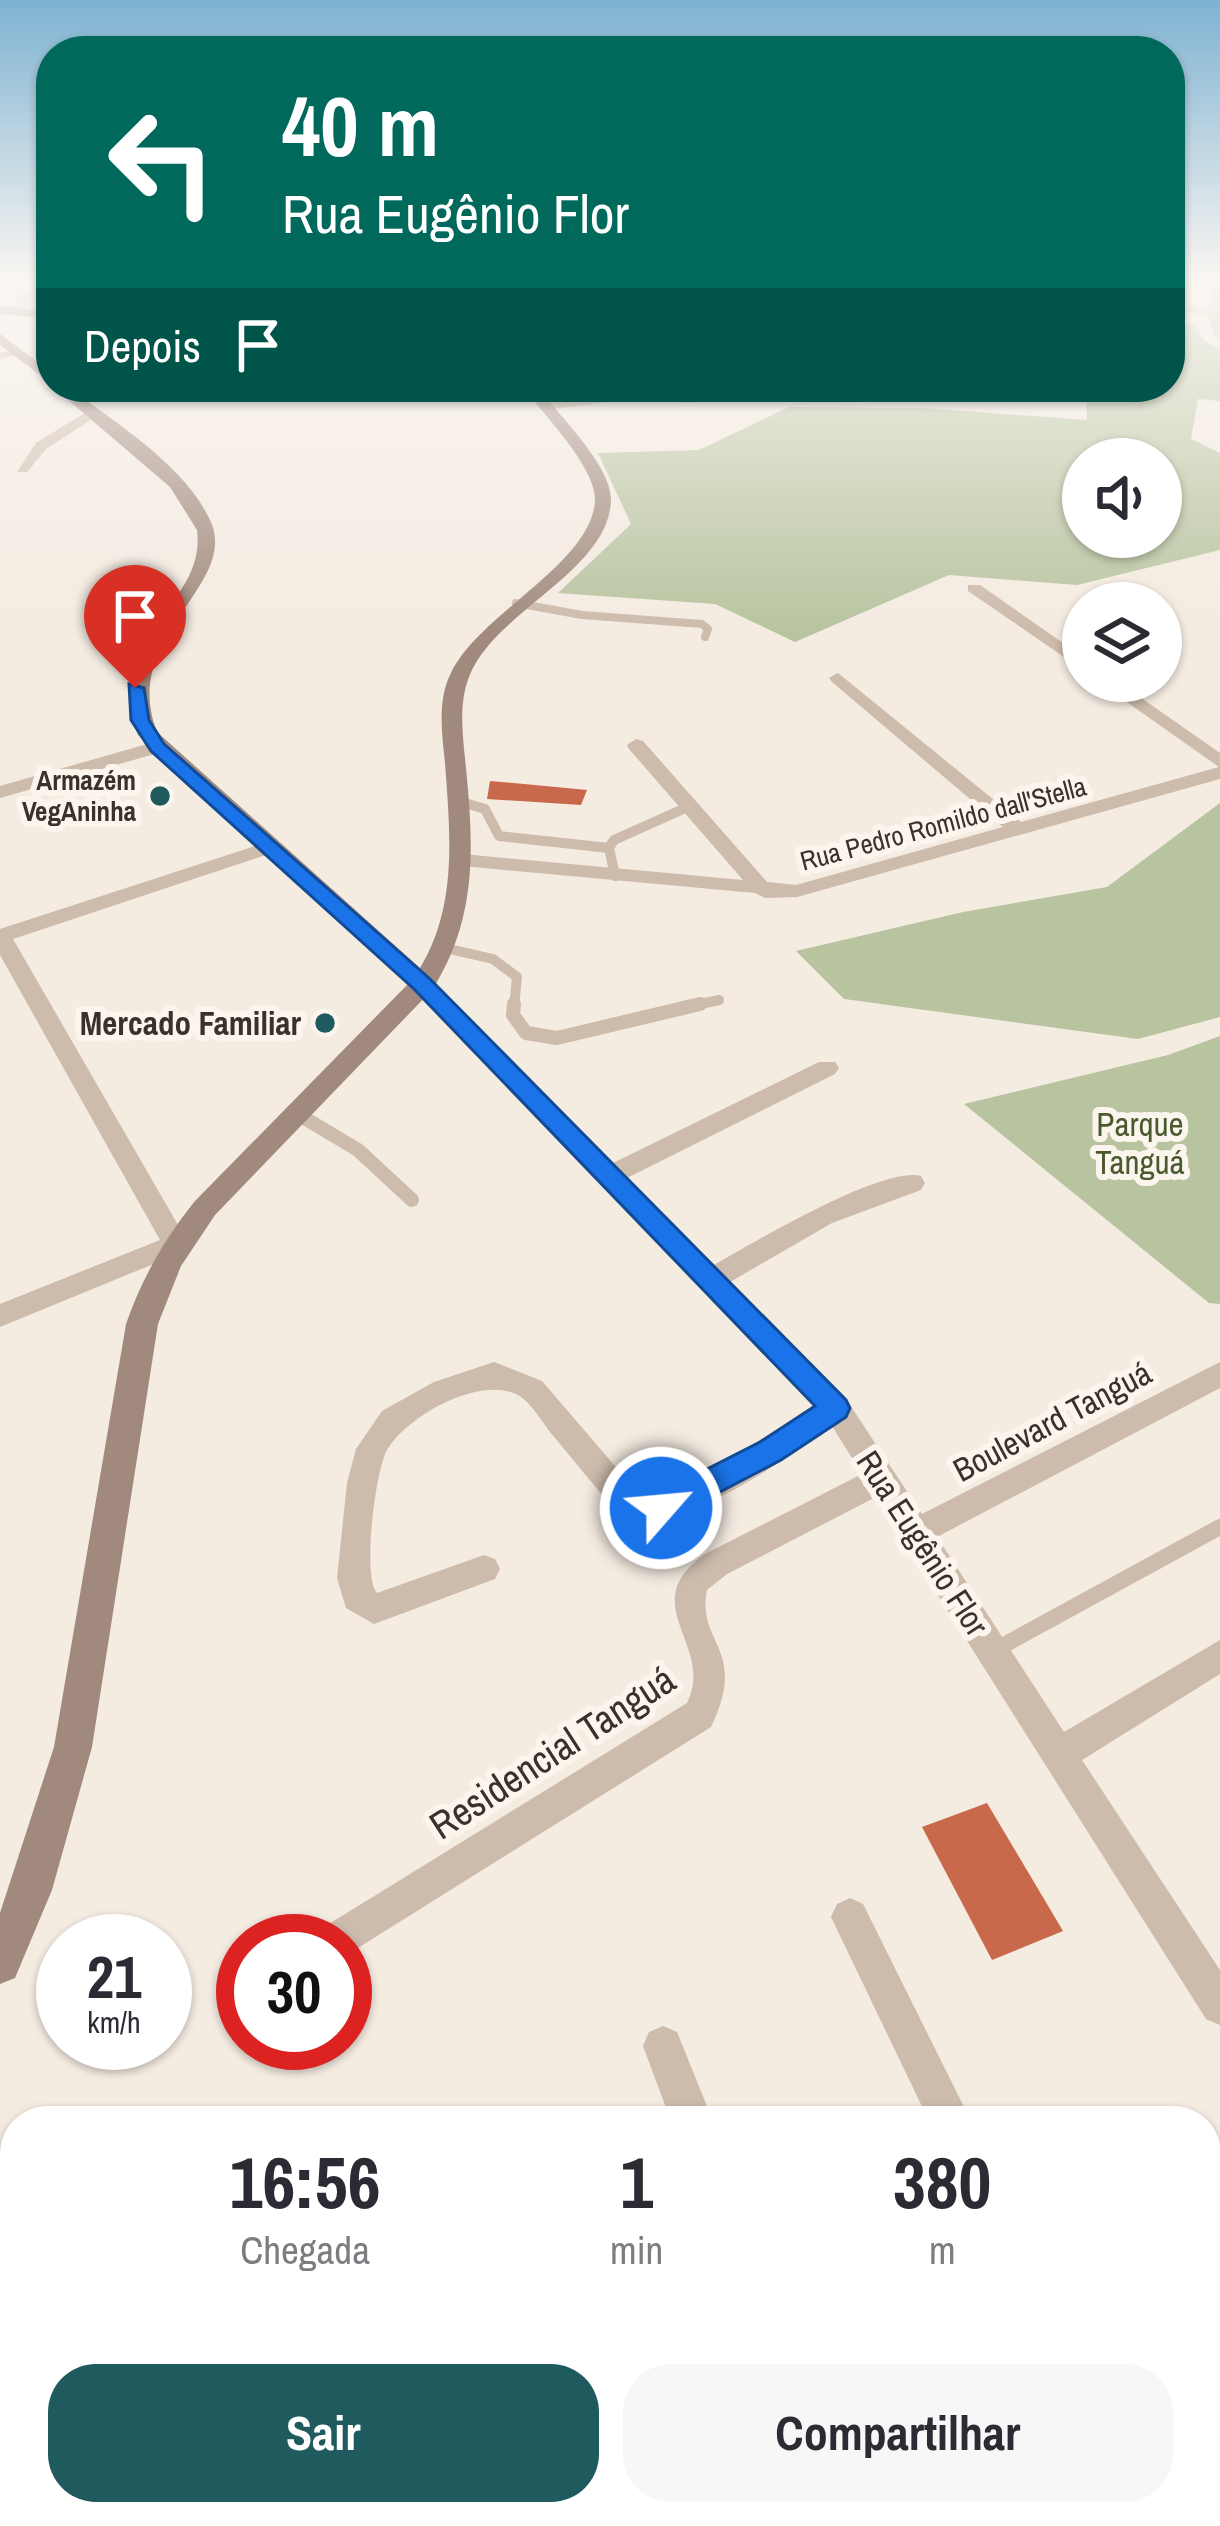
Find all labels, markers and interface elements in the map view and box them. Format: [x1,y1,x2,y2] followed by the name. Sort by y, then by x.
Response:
[282,69,439,182] text: 40 m
[84,84,240,240] icon: left
[282,177,629,250] text: Rua Eugênio Flor
[225,312,291,378] icon: arrive
[84,315,201,376] text: Depois
[1062,438,1182,702] map controls
[1062,438,1182,558] button: sound
[84,565,186,688] pin
[1062,582,1182,702] button: layers
[102,583,168,649] icon: arrive
[22,762,137,829] place label: Armazém VegAninha
[796,767,1090,879] street label: Rua Pedro Romildo dall'Stella
[147,783,173,809] marker: Armazém VegAninha
[80,1001,301,1045] place label: Mercado Familiar
[312,1010,338,1036] marker: Mercado Familiar
[1095,1102,1185,1184] park label: Parque Tanguá
[945,1350,1159,1492] street label: Boulevard Tanguá
[847,1442,999,1644] street label: Rua Eugênio Flor
[598,1445,724,1571] position arrow
[419,1653,685,1851] street label: Residencial Tanguá
[216,1914,372,2070] speed limit sign: 30
[87,1936,141,2017] text: 21
[87,2002,141,2042] text: km/h
[230,2133,381,2230] text: 16:56
[620,2133,653,2230] text: 1
[893,2133,991,2230] text: 380
[240,2224,370,2276] text: Chegada
[610,2224,663,2276] text: min
[929,2224,956,2276] text: m
[48,2364,599,2502] button: Sair
[623,2364,1173,2502] button: Compartilhar

